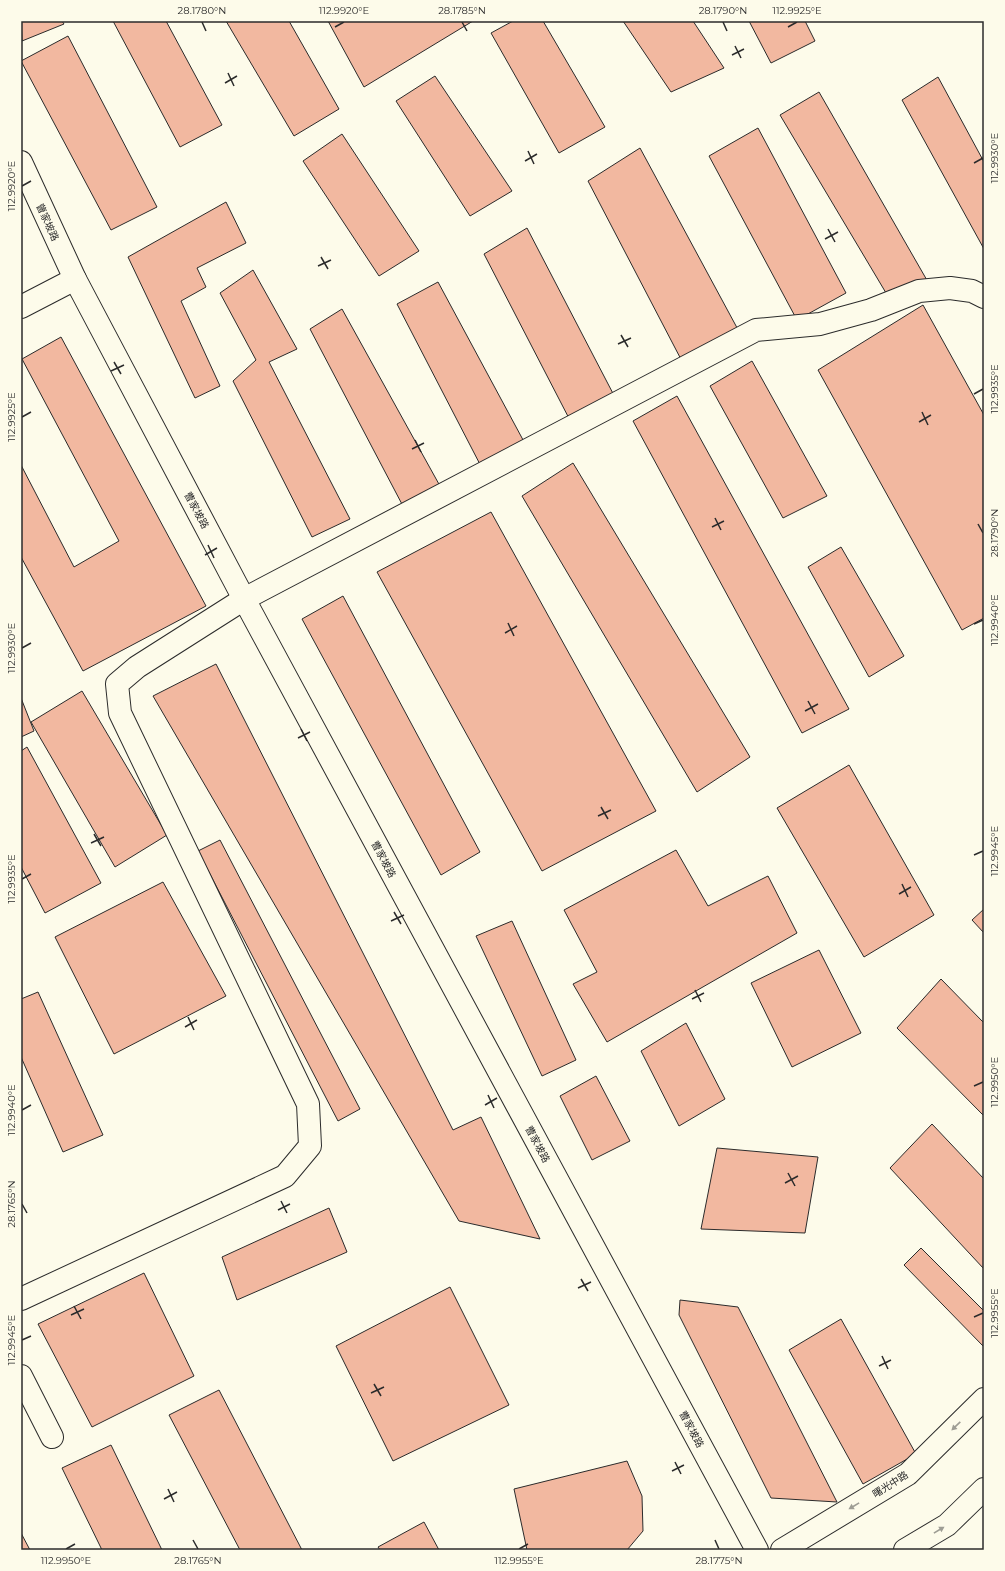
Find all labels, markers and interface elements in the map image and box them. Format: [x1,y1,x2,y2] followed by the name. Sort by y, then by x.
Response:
[178,4,226,17] text: 28.1780°N
[319,4,370,17] text: 112.9920°E
[438,4,486,17] text: 28.1785°N
[699,4,747,17] text: 28.1790°N
[772,4,822,17] text: 112.9925°E
[988,133,1001,183] text: 112.9930°E
[5,160,18,211] text: 112.9920°E
[33,201,62,243] street label: 曹家坡路
[988,364,1001,414] text: 112.9935°E
[5,392,18,442] text: 112.9925°E
[181,490,212,531] street label: 曹家坡路
[988,509,1001,557] text: 28.1790°N
[988,594,1001,646] text: 112.9940°E
[5,623,18,673] text: 112.9930°E
[988,826,1001,876] text: 112.9945°E
[368,839,399,880] street label: 曹家坡路
[5,854,18,904] text: 112.9935°E
[988,1056,1001,1107] text: 112.9950°E
[5,1084,18,1136] text: 112.9940°E
[522,1124,553,1165] street label: 曹家坡路
[5,1180,18,1228] text: 28.1765°N
[988,1288,1001,1338] text: 112.9955°E
[5,1315,18,1365] text: 112.9945°E
[676,1409,707,1450] street label: 曹家坡路
[951,1422,961,1431] one-way arrow
[870,1468,911,1501] street label: 曙光中路
[849,1502,859,1510] one-way arrow
[933,1526,945,1533] one-way arrow
[41,1554,92,1567] text: 112.9950°E
[174,1554,222,1567] text: 28.1765°N
[494,1554,544,1567] text: 112.9955°E
[695,1554,743,1567] text: 28.1775°N

